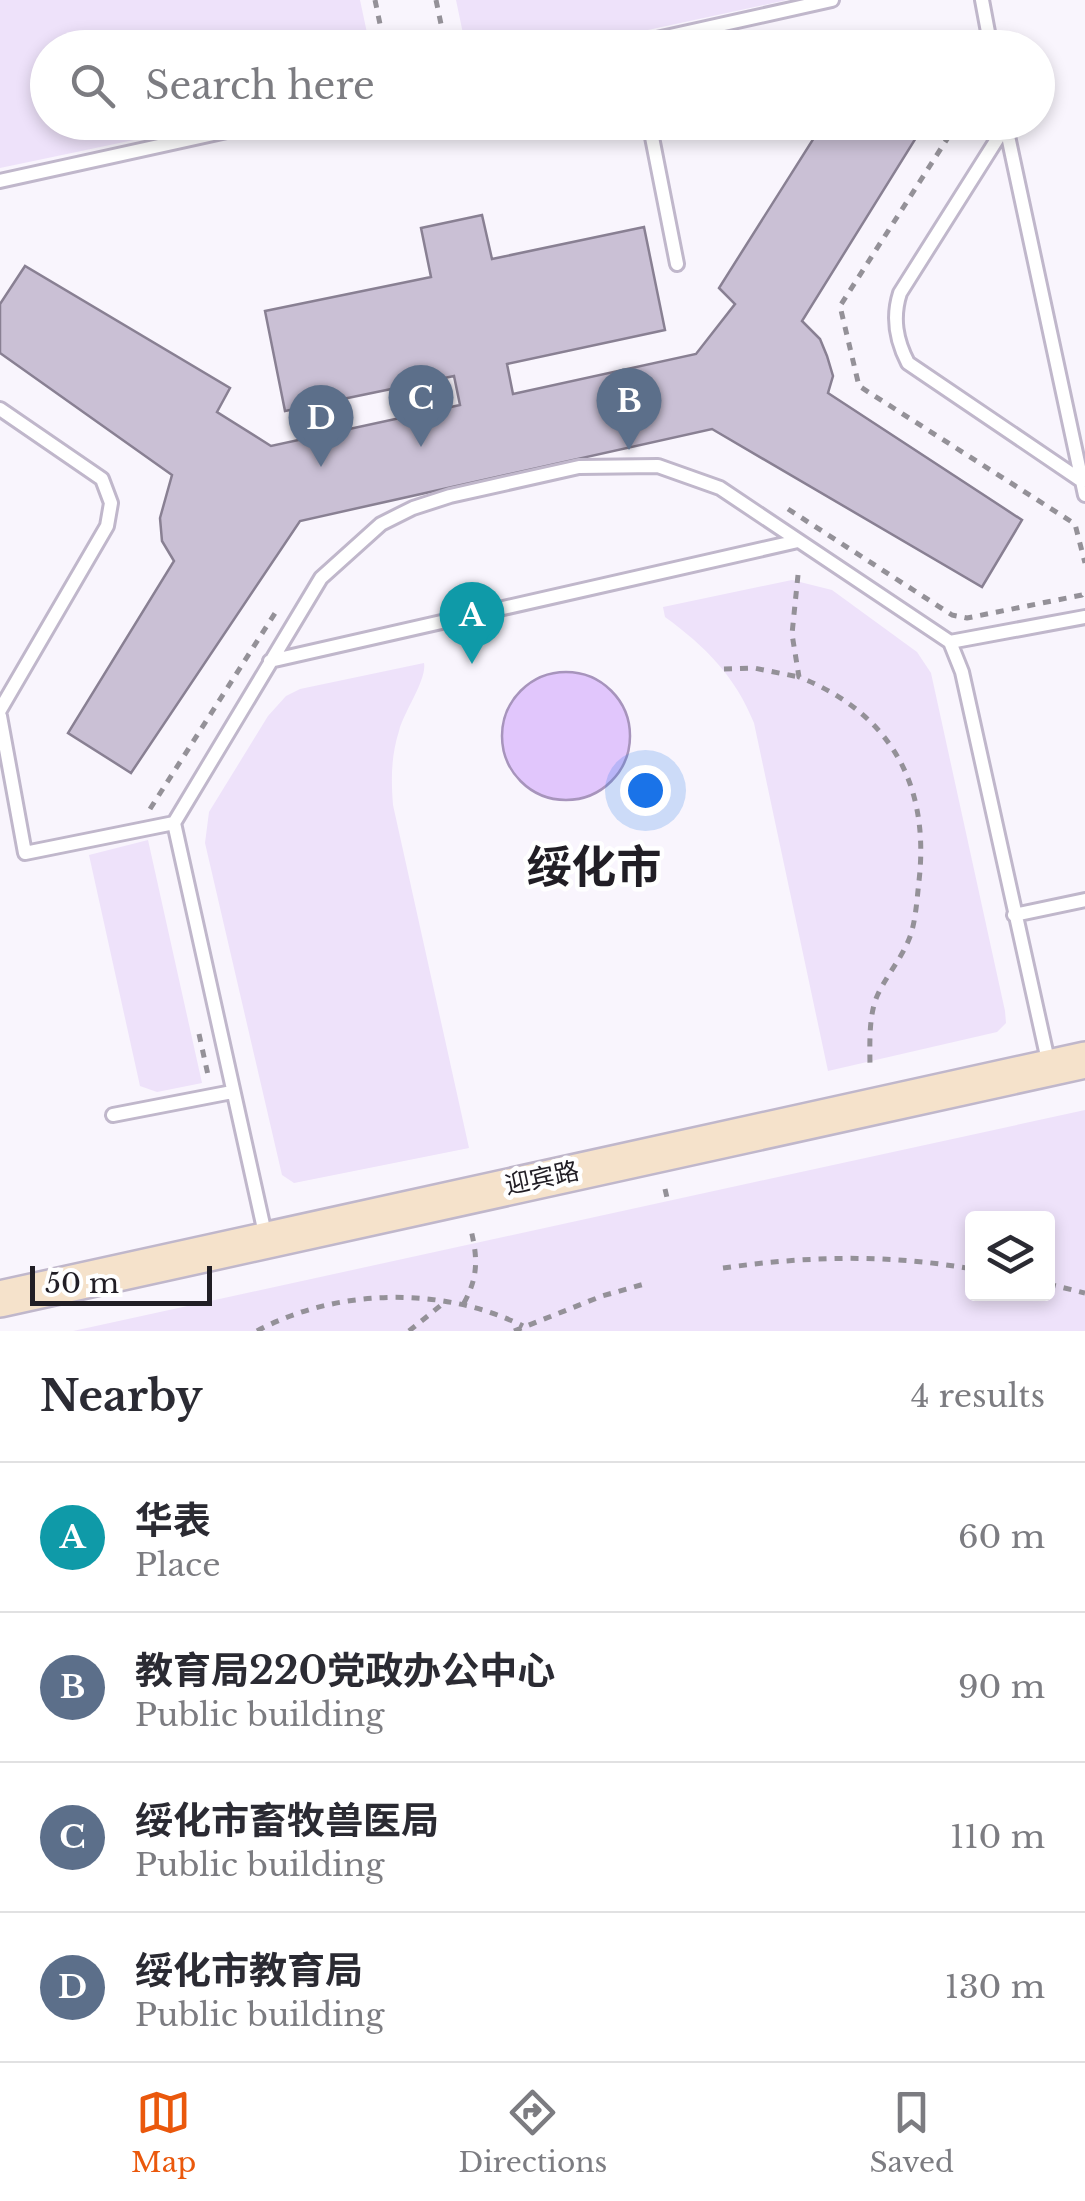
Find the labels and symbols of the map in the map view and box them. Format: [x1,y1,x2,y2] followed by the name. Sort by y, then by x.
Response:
[388,364,454,447] pin: C
[596,368,662,450] pin: B
[288,384,354,467] pin: D
[440,582,504,664] pin: A
[620,765,671,816] your location
[526,839,662,895] district label: 绥化市
[502,1155,582,1201] street label: 迎宾路
[30,1261,212,1306] scale bar

